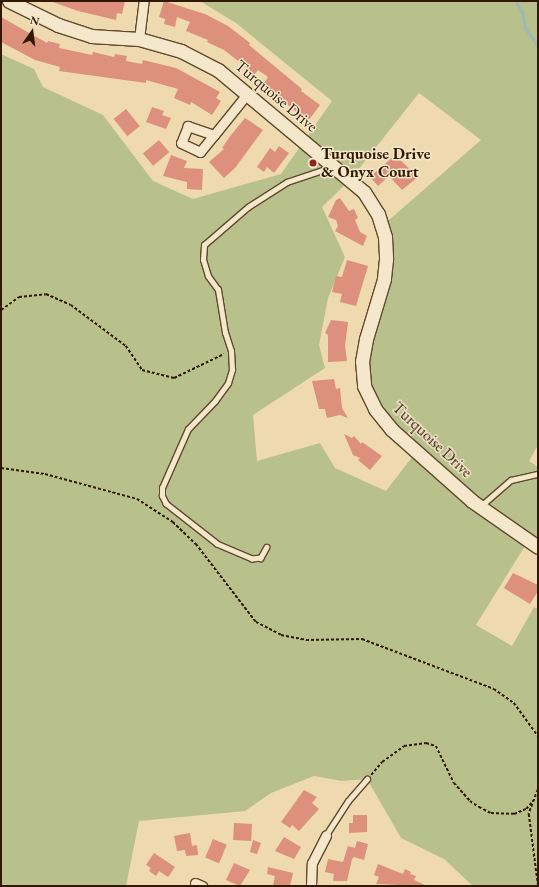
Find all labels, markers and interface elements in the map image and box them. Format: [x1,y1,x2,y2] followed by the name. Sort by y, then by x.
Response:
[12,12,52,52] north arrow
[29,12,41,28] text: N
[231,56,321,136] street label: Turquoise Drive
[321,144,430,182] place label: Turquoise Drive & Onyx Court
[308,158,318,168] marker: Turquoise Drive & Onyx Court
[388,398,476,482] street label: Turquoise Drive

